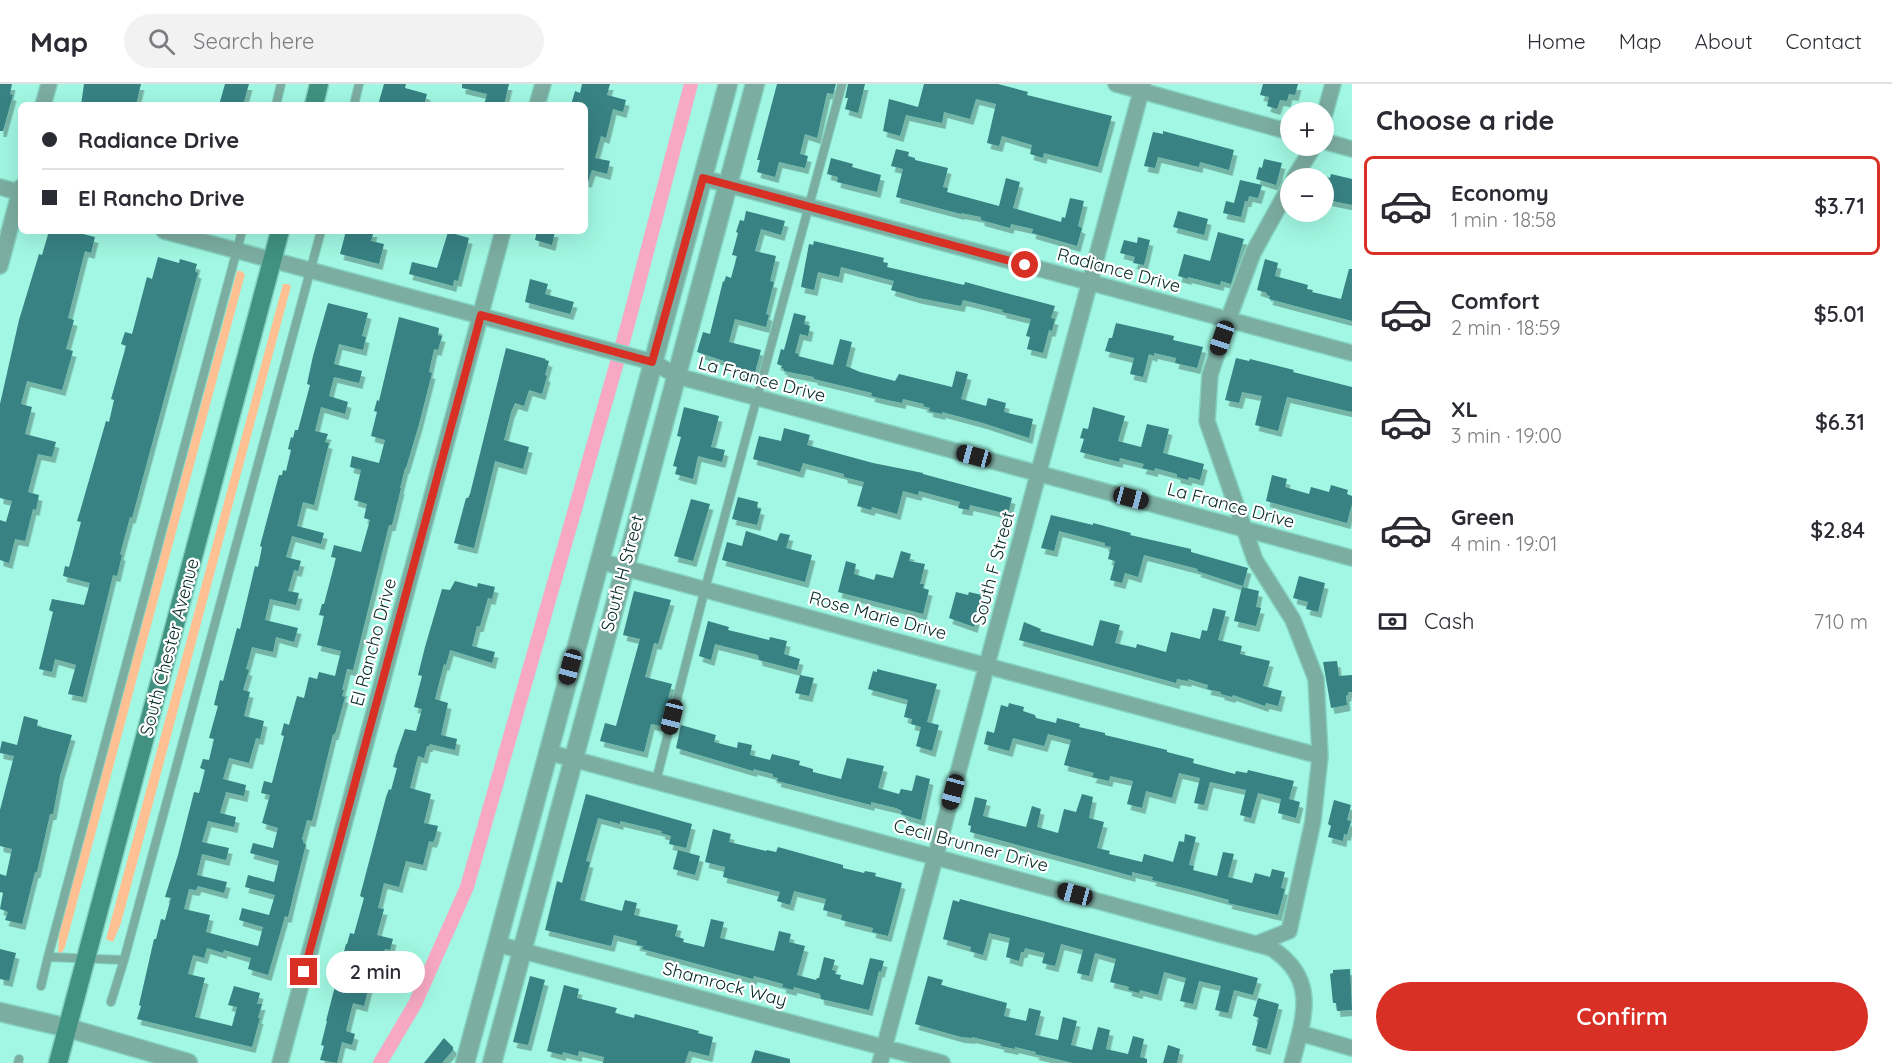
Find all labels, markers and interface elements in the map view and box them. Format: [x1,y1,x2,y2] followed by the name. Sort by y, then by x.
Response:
[124,14,544,68] search box
[30,24,88,59] text: Map
[145,25,178,58] icon: search
[193,27,315,55] text: Search here
[1527,28,1586,54] text: Home
[1619,28,1662,54] text: Map
[1695,28,1753,54] text: About
[1786,28,1862,54] text: Contact
[1280,102,1334,222] map controls
[1280,102,1334,156] button: +
[1376,103,1554,137] text: Choose a ride
[78,126,239,154] text: Radiance Drive
[1280,168,1334,222] button: −
[1379,179,1433,233] icon: car
[1451,179,1549,207] text: Economy
[78,184,245,212] text: El Rancho Drive
[1814,192,1865,220] text: $3.71
[1451,207,1556,232] text: 1 min · 18:58
[1055,242,1183,298] street label: Radiance Drive
[1011,251,1038,278] route start
[1379,287,1433,341] icon: car
[1451,287,1540,315] text: Comfort
[1814,300,1865,328] text: $5.01
[1451,315,1560,340] text: 2 min · 18:59
[1208,318,1236,358] car
[696,351,828,407] street label: La France Drive
[1379,395,1433,449] icon: car
[1451,395,1478,423] text: XL
[1815,408,1865,436] text: $6.31
[1451,423,1562,448] text: 3 min · 19:00
[954,443,994,469] car
[1165,477,1297,533] street label: La France Drive
[1111,485,1151,511] car
[1379,503,1433,557] icon: car
[1451,503,1514,531] text: Green
[967,509,1019,627] street label: South F Street
[595,512,649,634] street label: South H Street
[1810,516,1865,544] text: $2.84
[1451,531,1558,556] text: 4 min · 19:01
[134,556,204,738] street label: South Chester Avenue
[345,576,401,708] street label: El Rancho Drive
[807,586,949,644] street label: Rose Marie Drive
[1376,605,1409,638] icon: cash
[1424,607,1475,635] text: Cash
[1814,609,1868,634] text: 710 m
[557,647,583,687] car
[659,697,685,737] car
[940,772,966,812] car
[891,813,1051,877] street label: Cecil Brunner Drive
[1055,881,1095,907] car
[325,951,424,993] callout: 2 min
[661,956,789,1012] street label: Shamrock Way
[290,958,317,985] route end
[350,959,401,984] text: 2 min
[1376,982,1868,1051] button: Confirm

